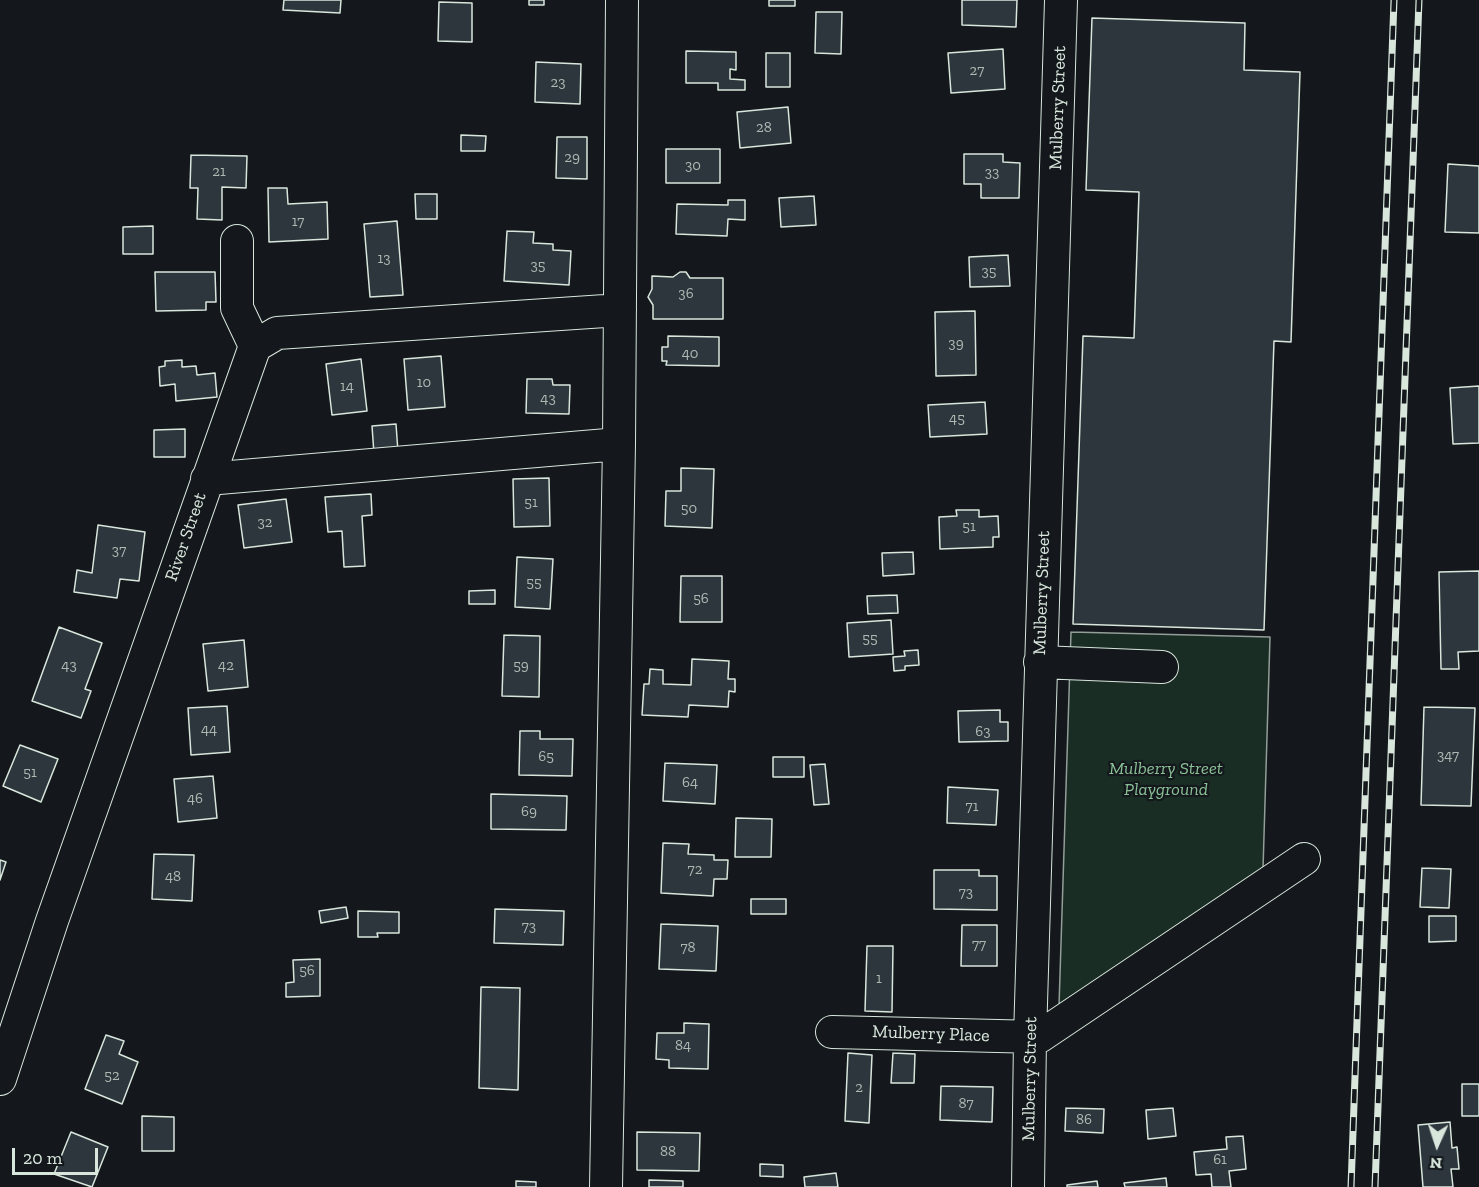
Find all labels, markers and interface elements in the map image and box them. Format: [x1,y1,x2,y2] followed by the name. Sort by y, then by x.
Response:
[1045,46,1071,170] street label: Mulberry Street
[970,62,984,80] house number: 27
[550,74,566,92] house number: 23
[756,119,772,137] house number: 28
[564,149,580,167] house number: 29
[685,157,701,175] house number: 30
[212,163,226,181] house number: 21
[985,164,999,182] house number: 33
[292,213,304,231] house number: 17
[377,250,391,268] house number: 13
[530,257,546,275] house number: 35
[981,263,997,281] house number: 35
[678,285,694,303] house number: 36
[948,335,964,353] house number: 39
[682,345,698,363] house number: 40
[417,374,431,392] house number: 10
[340,378,354,396] house number: 14
[540,390,556,408] house number: 43
[949,410,965,428] house number: 45
[161,490,211,584] street label: River Street
[524,494,538,512] house number: 51
[681,500,697,518] house number: 50
[257,514,273,532] house number: 32
[962,518,976,536] house number: 51
[1029,531,1055,655] street label: Mulberry Street
[112,542,126,560] house number: 37
[526,574,542,592] house number: 55
[693,590,709,608] house number: 56
[862,630,878,648] house number: 55
[61,657,77,675] house number: 43
[218,657,234,675] house number: 42
[513,657,529,675] house number: 59
[201,721,217,739] house number: 44
[975,723,991,741] house number: 63
[1437,747,1459,765] house number: 347
[538,748,554,766] house number: 65
[1109,758,1223,800] park label: Mulberry Street Playground
[23,764,37,782] house number: 51
[682,774,698,792] house number: 64
[187,790,203,808] house number: 46
[966,798,978,816] house number: 71
[521,803,537,821] house number: 69
[688,861,702,879] house number: 72
[165,868,181,886] house number: 48
[959,884,973,902] house number: 73
[522,918,536,936] house number: 73
[972,936,986,954] house number: 77
[680,939,696,957] house number: 78
[299,962,315,980] house number: 56
[876,970,882,988] house number: 1
[1018,1017,1042,1141] street label: Mulberry Street
[872,1021,990,1047] street label: Mulberry Place
[675,1037,691,1055] house number: 84
[104,1067,120,1085] house number: 52
[855,1079,863,1097] house number: 2
[958,1095,974,1113] house number: 87
[1076,1111,1092,1129] house number: 86
[1407,1115,1467,1175] north arrow
[15,1136,100,1174] scale bar
[660,1143,676,1161] house number: 88
[23,1147,62,1169] text: 20 m
[1213,1151,1227,1169] house number: 61
[1429,1154,1443,1173] text: N

